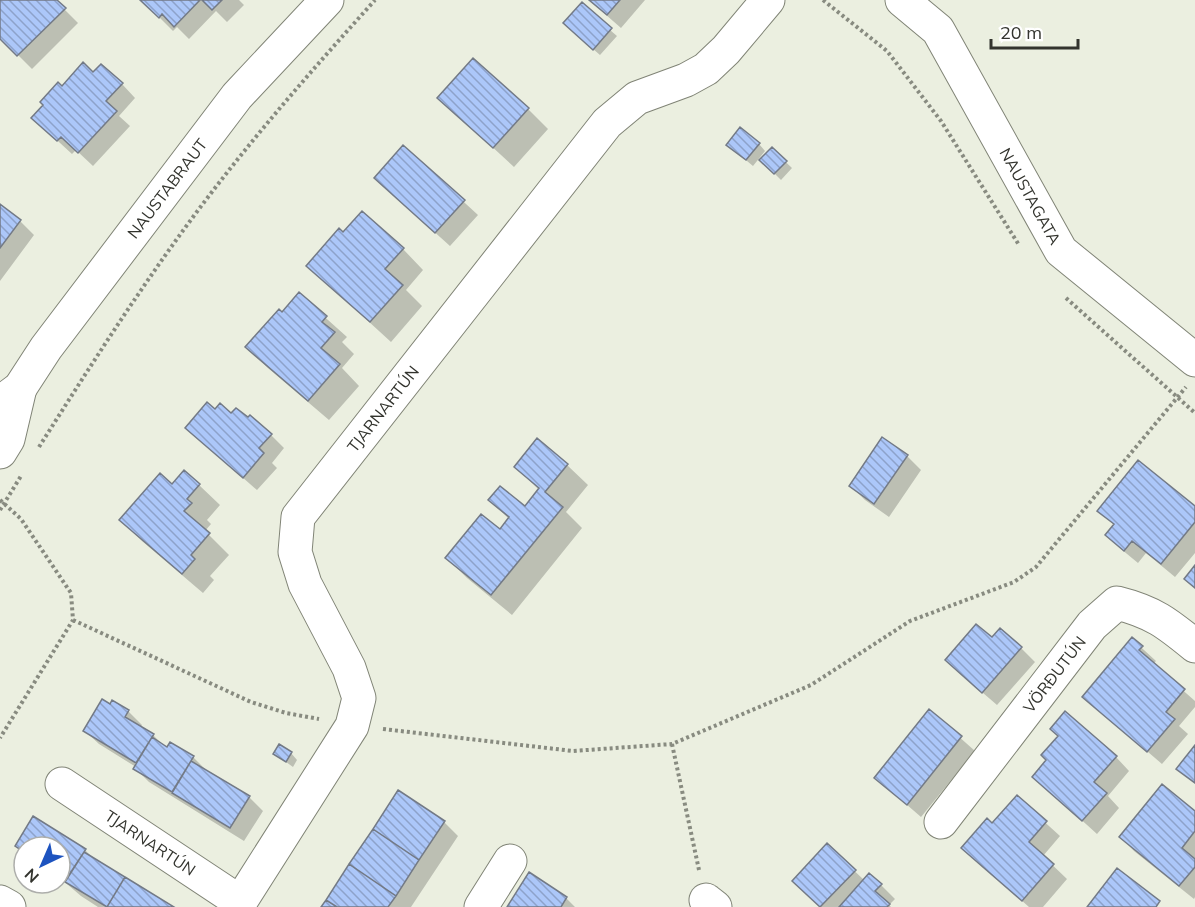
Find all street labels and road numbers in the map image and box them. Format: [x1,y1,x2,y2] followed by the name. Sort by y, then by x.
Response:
[123,134,211,242] street label: NAUSTABRAUT
[996,144,1065,248] street label: NAUSTAGATA
[343,361,423,456] street label: TJARNARTÚN
[1018,632,1090,717] street label: VÖRÐUTÚN
[101,805,199,880] street label: TJARNARTÚN

